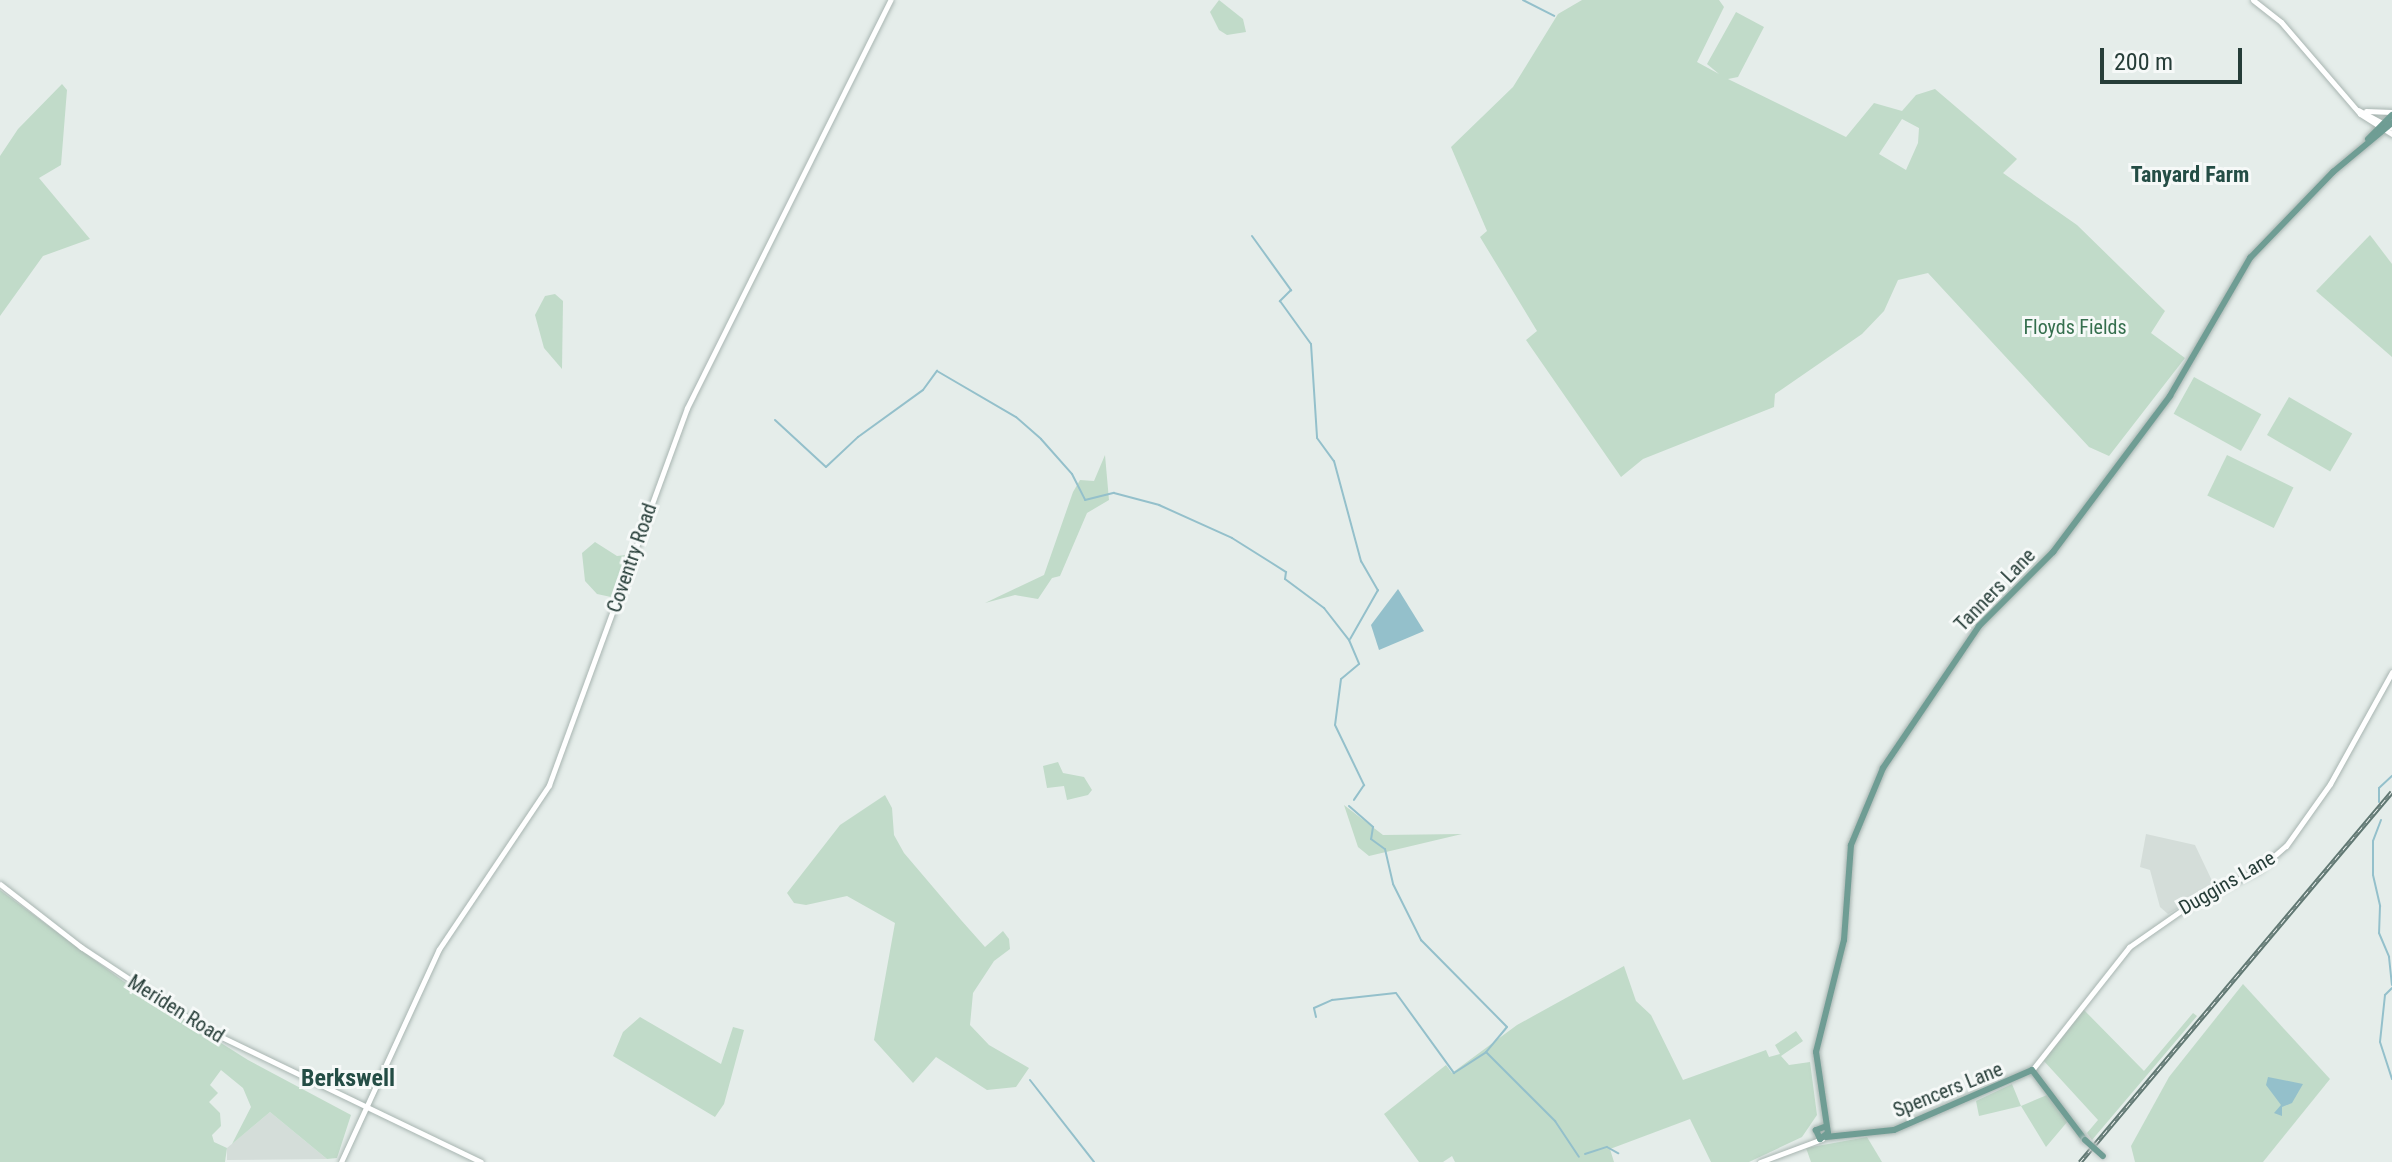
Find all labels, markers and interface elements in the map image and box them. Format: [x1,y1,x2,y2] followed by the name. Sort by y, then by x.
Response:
[2104,32,2246,82] scale bar
[2114,48,2173,76] text: 200 m
[2131,162,2249,188] district label: Tanyard Farm
[2023,315,2127,339] park label: Floyds Fields
[602,500,662,616] street label: Coventry Road
[1950,544,2040,636] street label: Tanners Lane
[2175,846,2279,920] street label: Duggins Lane
[123,970,229,1048] street label: Meriden Road
[1890,1057,2006,1123] street label: Spencers Lane
[301,1065,395,1093] district label: Berkswell

